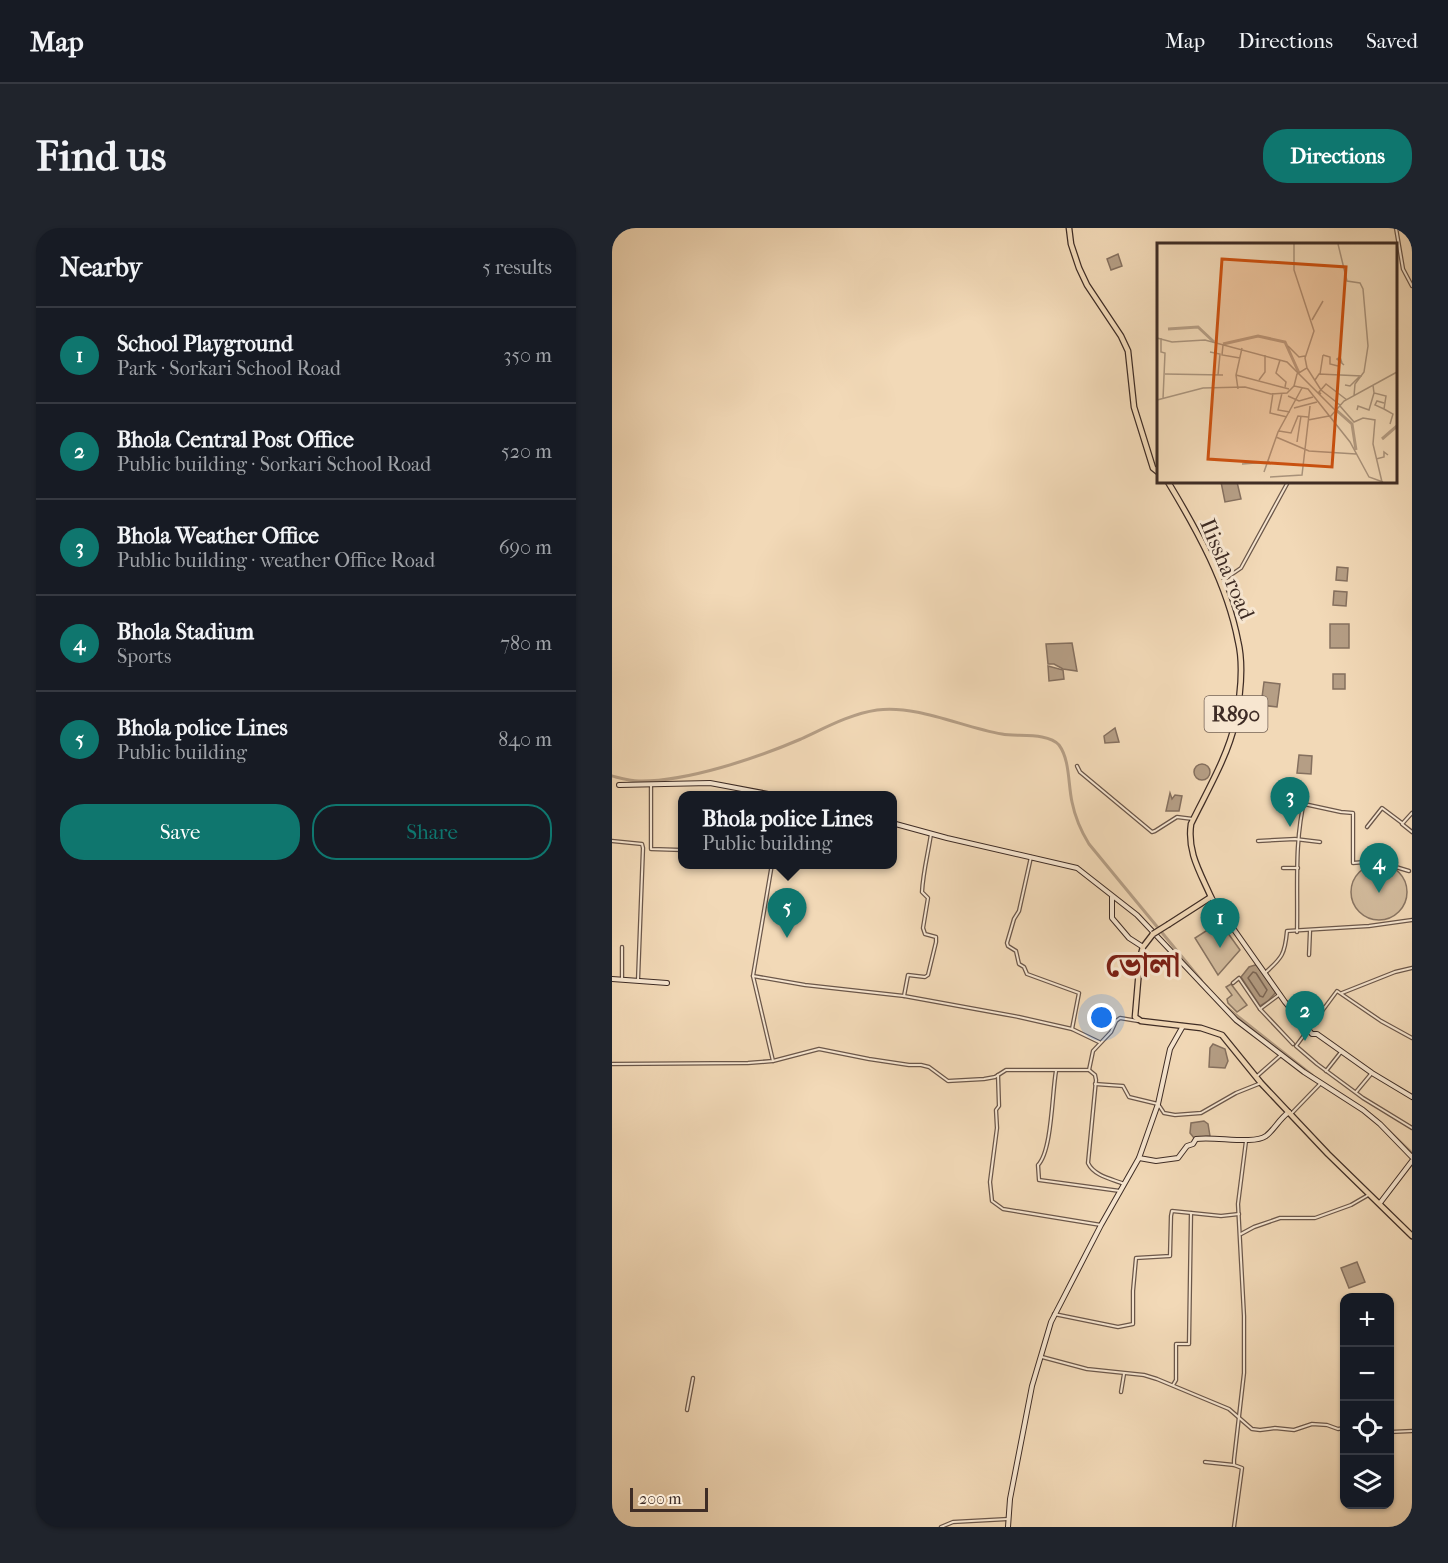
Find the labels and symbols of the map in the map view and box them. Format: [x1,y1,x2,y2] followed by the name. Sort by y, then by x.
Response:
[1157,243,1397,483] inset map
[1194,515,1260,624] street label: Ilissha road
[1204,696,1268,732] road number: R890
[1270,778,1310,827] pin: 3
[1360,844,1398,893] pin: 4
[768,888,807,938] pin: 5
[1200,898,1240,948] pin: 1
[1105,945,1181,985] district label: ভোলা
[1286,992,1324,1041] pin: 2
[1087,1003,1116,1032] your location
[630,1485,708,1512] scale bar

